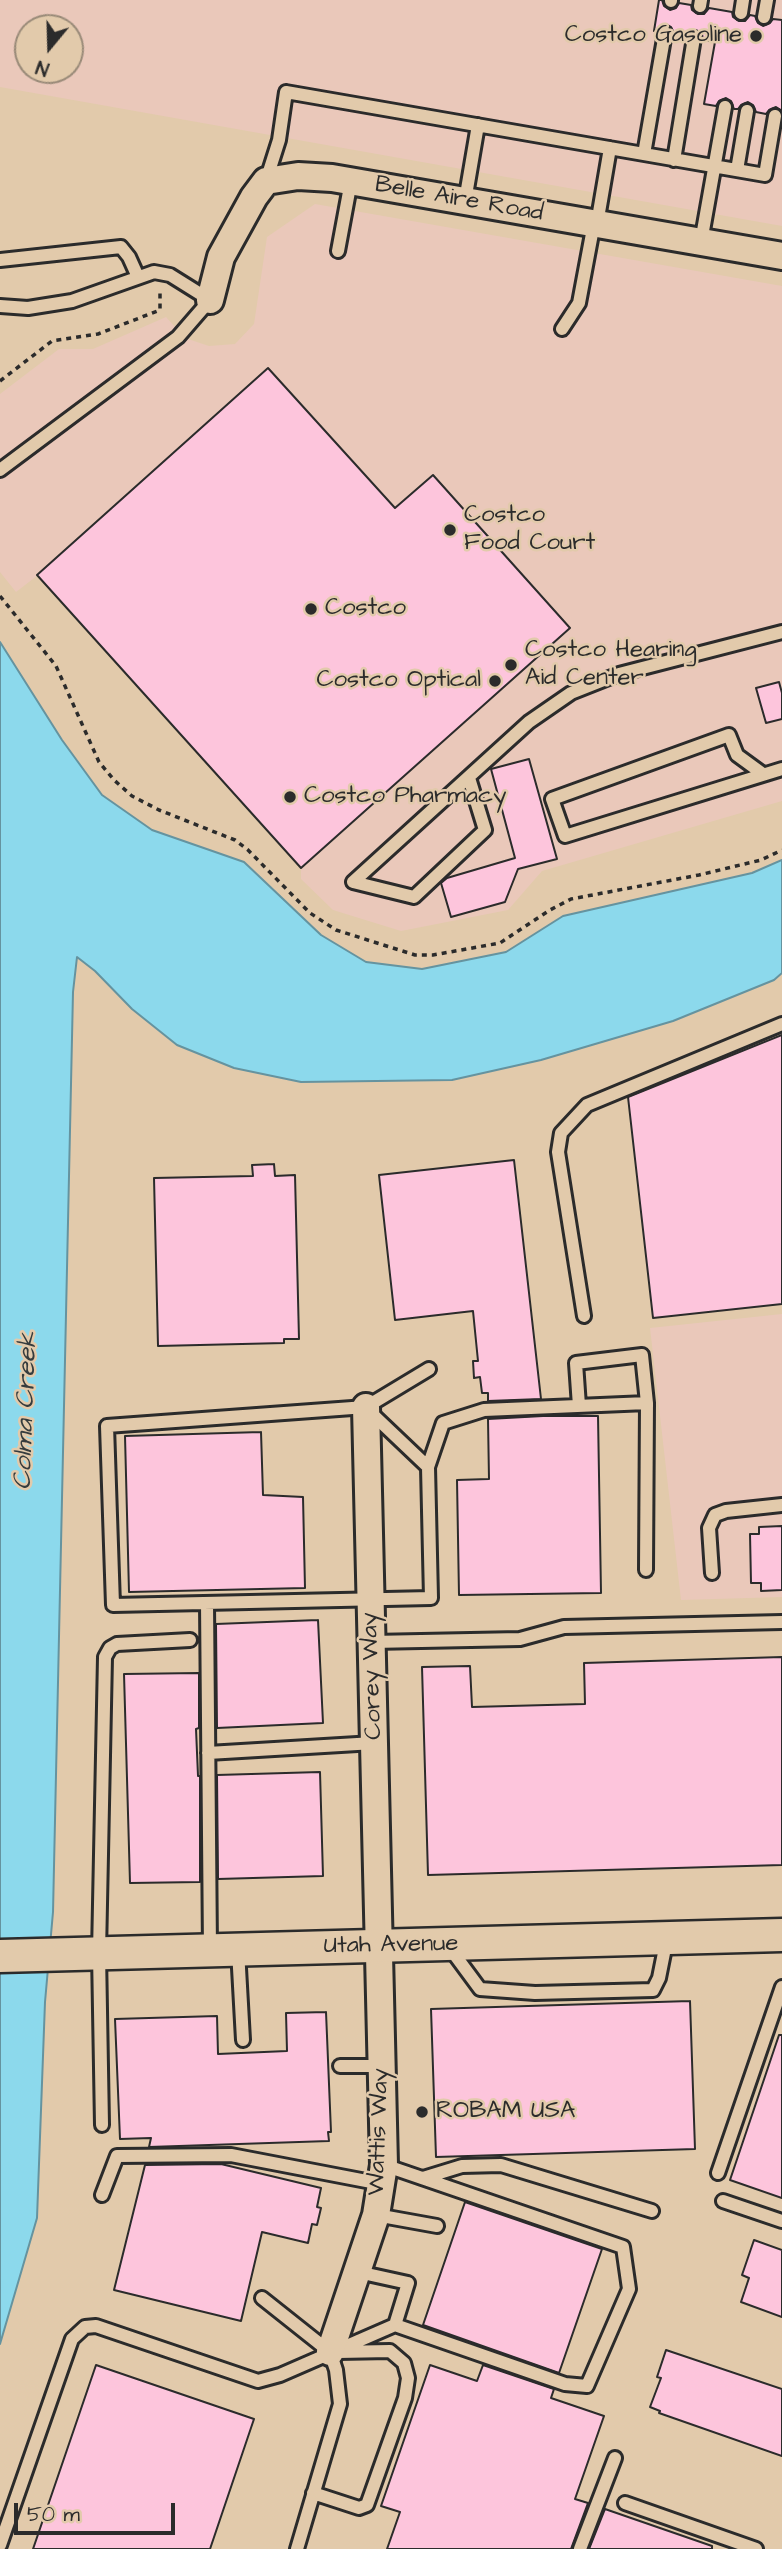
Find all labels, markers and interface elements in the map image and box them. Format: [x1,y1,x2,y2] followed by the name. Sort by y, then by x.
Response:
[14,14,84,84] north arrow
[565,22,742,50] place label: Costco Gasoline
[748,28,764,44] marker: Costco Gasoline
[33,53,53,82] text: N
[373,171,545,229] street label: Belle Aire Road
[464,502,595,558] place label: Costco Food Court
[442,522,458,538] marker: Costco Food Court
[325,595,406,623] place label: Costco
[303,601,319,617] marker: Costco
[525,637,697,693] place label: Costco Hearing Aid Center
[503,657,519,673] marker: Costco Hearing Aid Center
[317,667,481,695] place label: Costco Optical
[487,673,503,689] marker: Costco Optical
[304,783,506,811] place label: Costco Pharmacy
[282,789,298,805] marker: Costco Pharmacy
[9,1332,45,1490] water label: Colma Creek
[356,1612,390,1740] street label: Corey Way
[323,1930,459,1962] street label: Utah Avenue
[363,2068,397,2196] street label: Wattis Way
[436,2098,575,2126] place label: ROBAM USA
[414,2104,430,2120] marker: ROBAM USA
[18,2490,178,2534] scale bar
[27,2500,80,2529] text: 50 m

